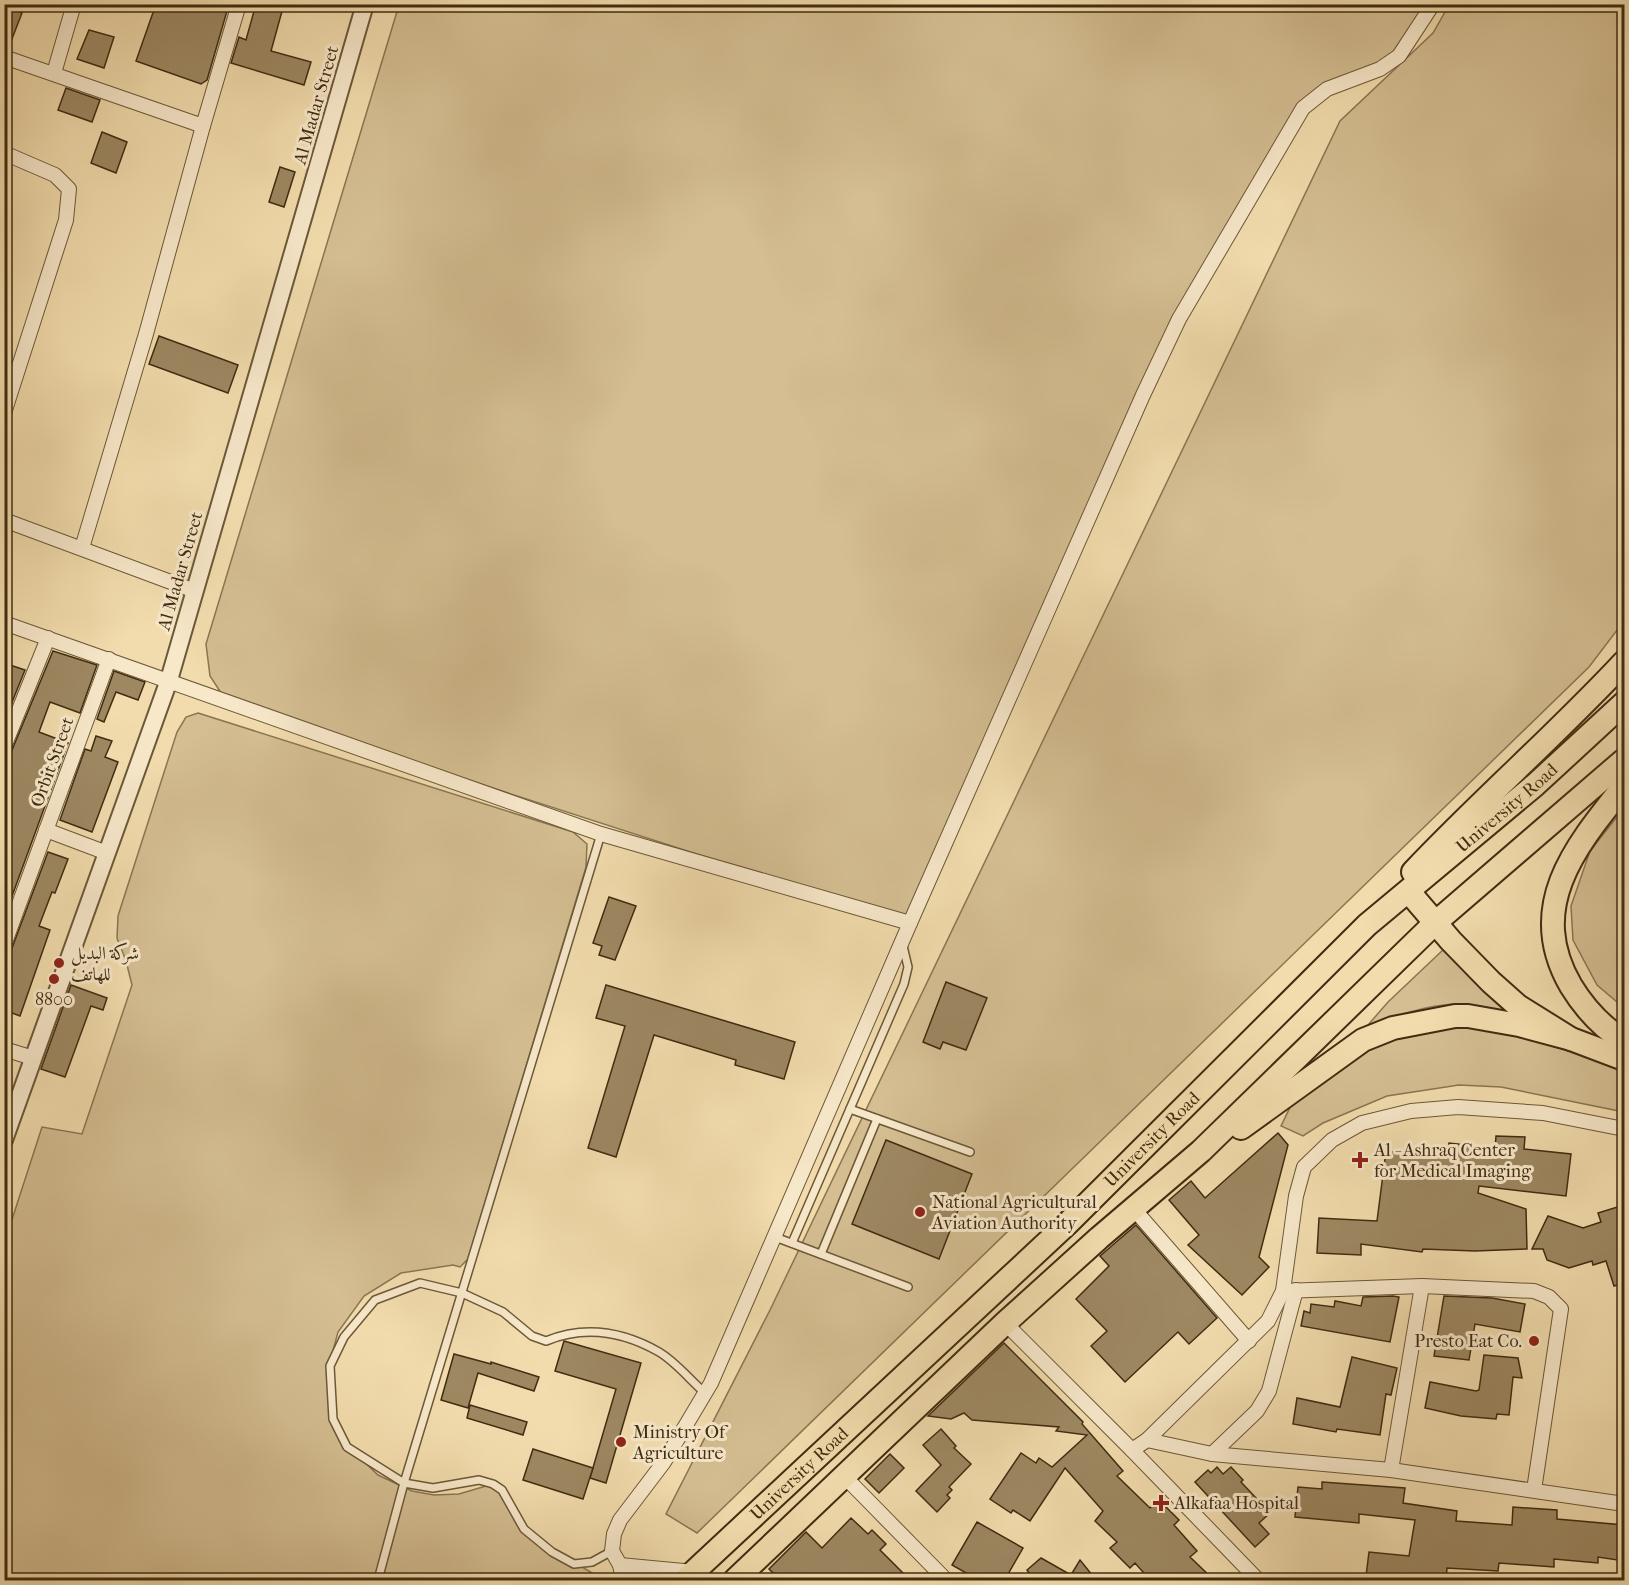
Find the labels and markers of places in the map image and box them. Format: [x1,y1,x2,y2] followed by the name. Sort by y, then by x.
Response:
[71,942,139,985] place label: شركة البديل للهاتف
[52,956,66,970] marker: شركة البديل للهاتف
[47,972,61,986] marker: 8800
[35,989,73,1010] place label: 8800
[1373,1140,1531,1182] place label: Al - Ashraq Center for Medical Imaging
[1351,1151,1369,1169] marker: Al - Ashraq Center for Medical Imaging
[931,1192,1097,1234] place label: National Agricultural Aviation Authority
[913,1205,927,1219] marker: National Agricultural Aviation Authority
[1414,1331,1522,1352] place label: Presto Eat Co.
[1527,1334,1541,1348] marker: Presto Eat Co.
[632,1422,729,1464] place label: Ministry Of Agriculture
[614,1435,628,1449] marker: Ministry Of Agriculture
[1173,1493,1299,1514] place label: Alkafaa Hospital
[1152,1494,1170,1512] marker: Alkafaa Hospital

